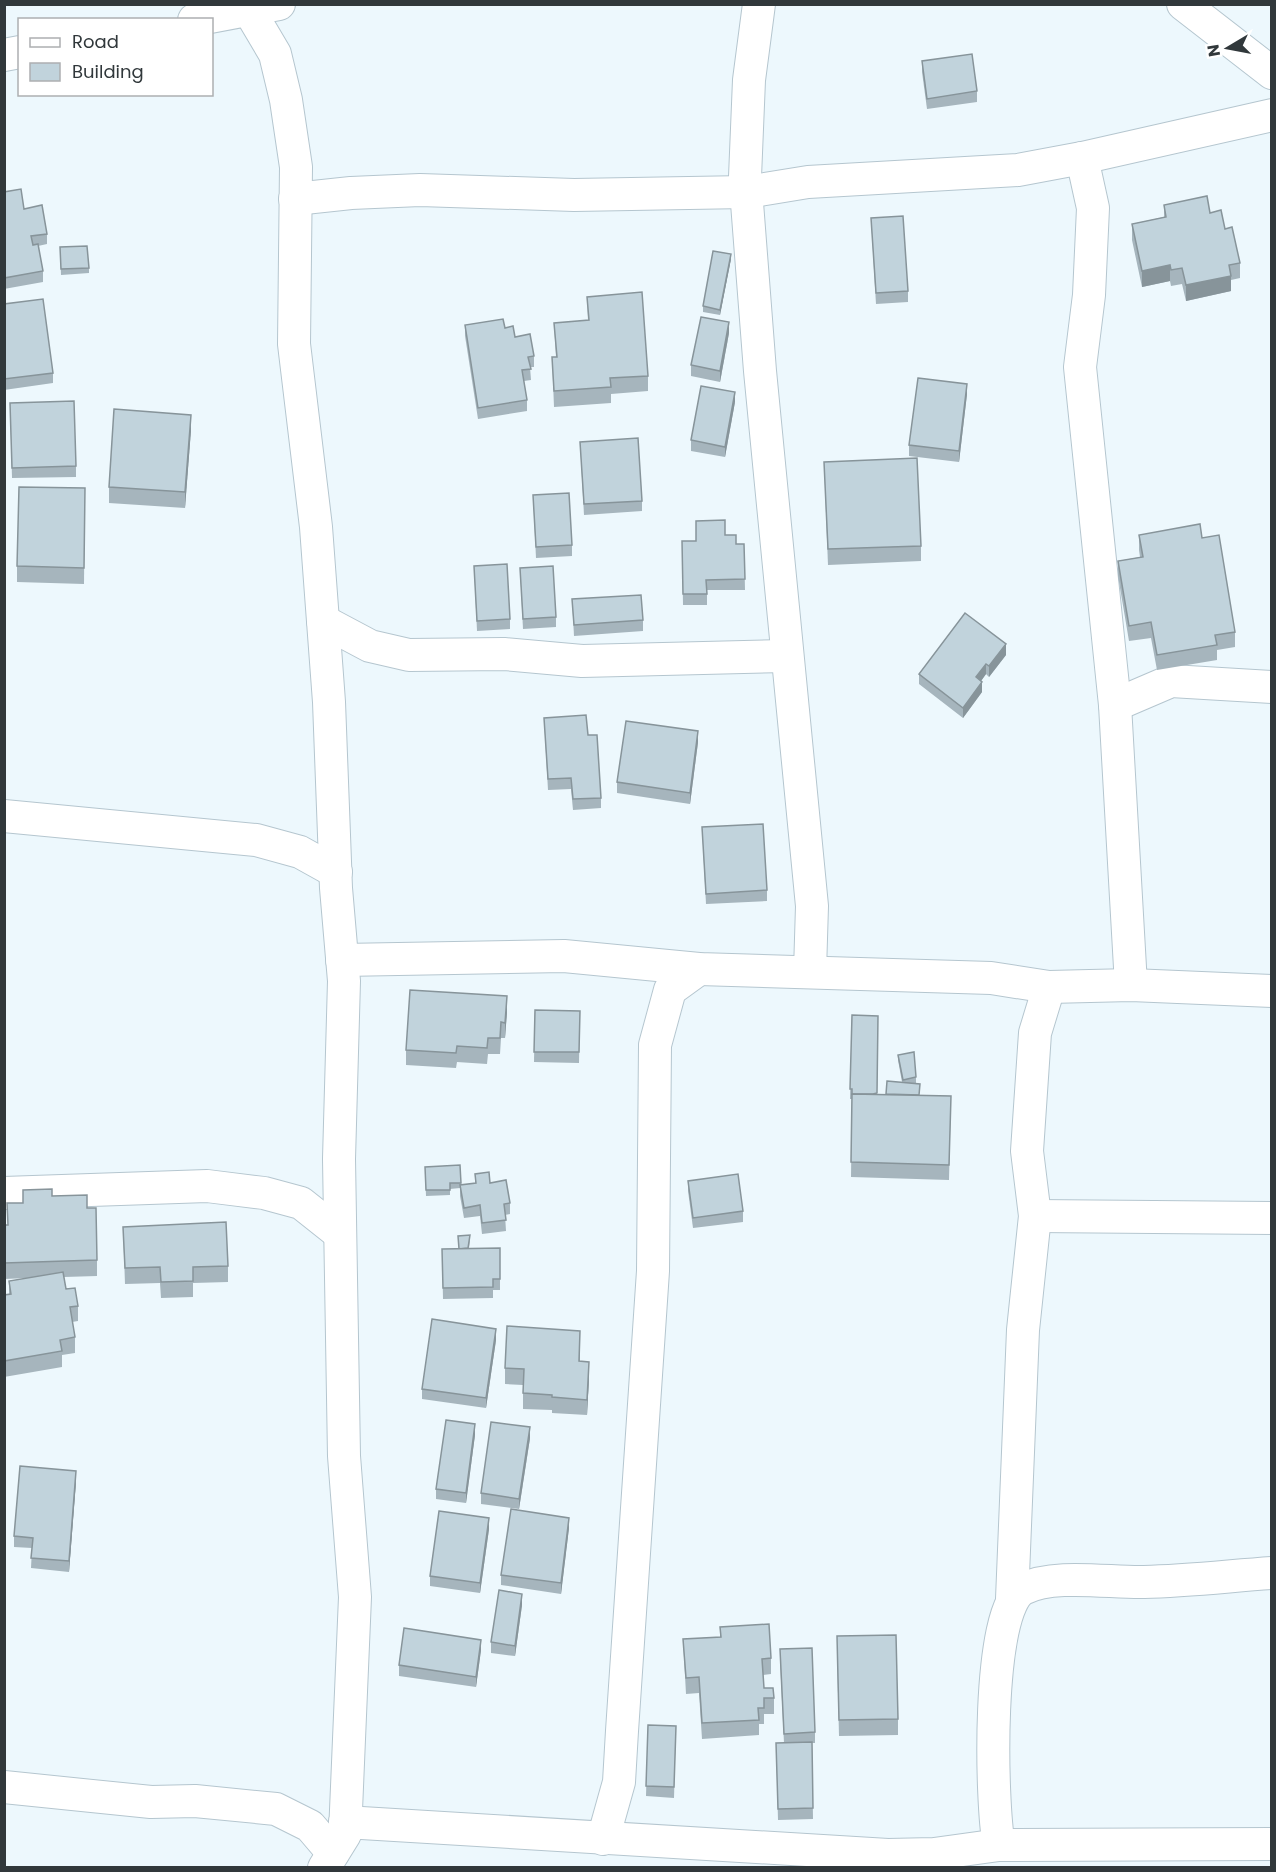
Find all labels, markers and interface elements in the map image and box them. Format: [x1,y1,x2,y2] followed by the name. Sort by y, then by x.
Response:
[18,18,213,96] legend
[1198,18,1258,78] north arrow
[72,29,119,54] text: Road
[1201,43,1226,58] text: N
[72,59,144,84] text: Building

